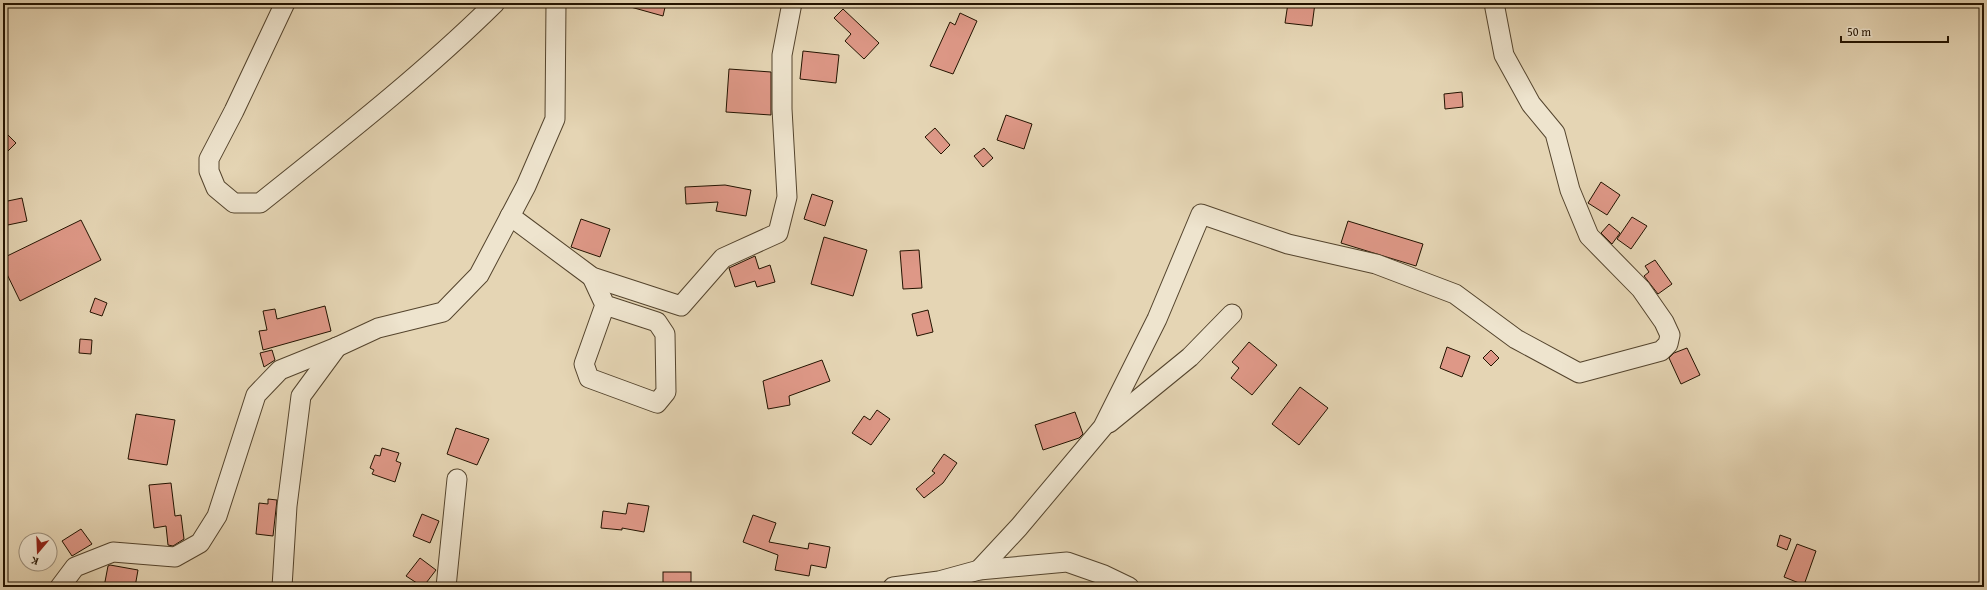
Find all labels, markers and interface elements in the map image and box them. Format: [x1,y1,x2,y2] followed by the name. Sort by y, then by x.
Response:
[1841,18,1948,44] scale bar
[1847,23,1871,40] text: 50 m
[18,532,58,572] north arrow
[29,553,41,570] text: K

